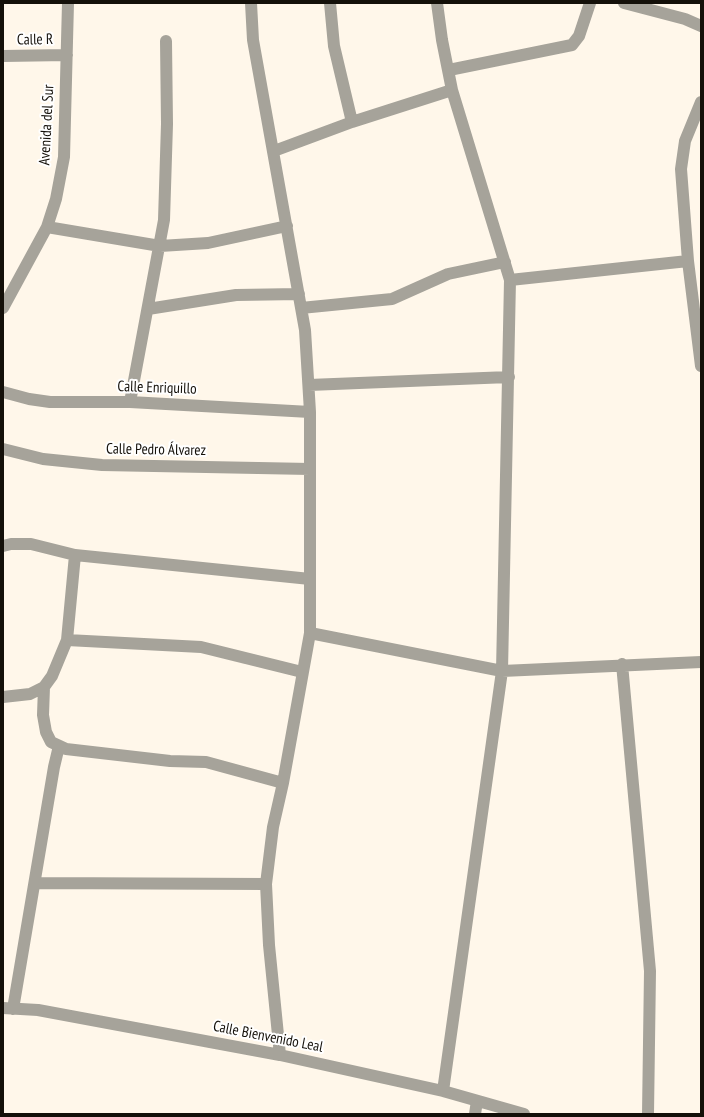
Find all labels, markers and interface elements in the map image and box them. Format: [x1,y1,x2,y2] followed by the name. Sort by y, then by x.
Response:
[17,31,53,49] street label: Calle R
[36,84,58,166] street label: Avenida del Sur
[117,378,197,398] street label: Calle Enriquillo
[106,440,206,460] street label: Calle Pedro Álvarez
[212,1018,324,1056] street label: Calle Bienvenido Leal

